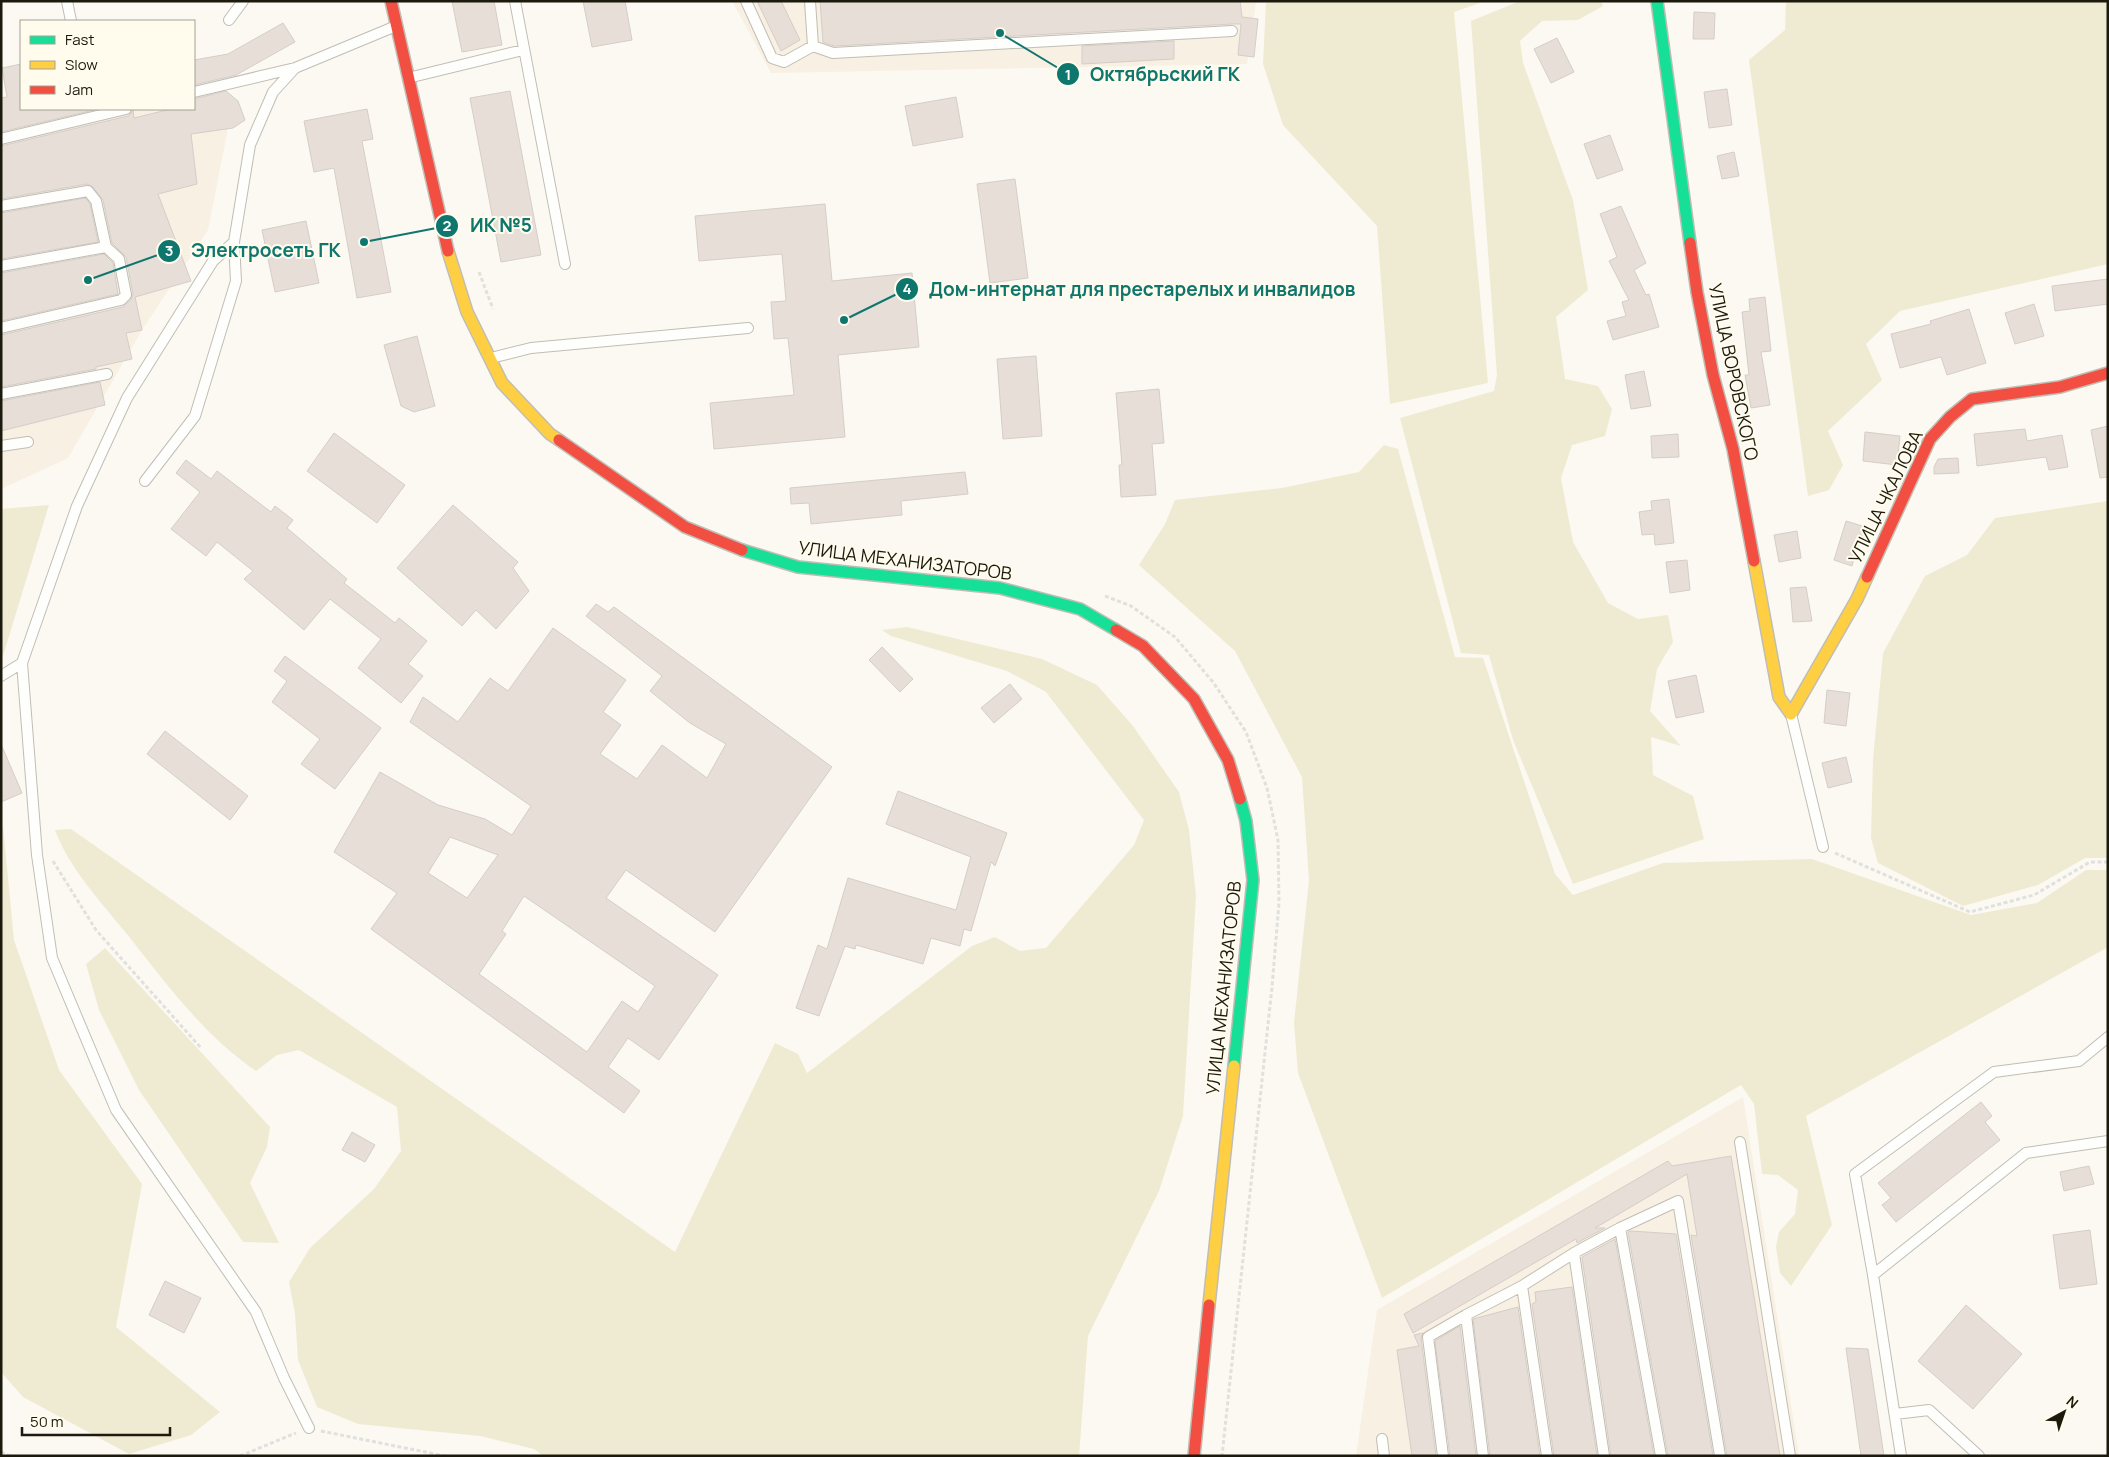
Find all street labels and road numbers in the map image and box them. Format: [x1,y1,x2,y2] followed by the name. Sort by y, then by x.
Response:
[1703,281,1764,462] street label: УЛИЦА ВОРОВСКОГО
[1842,426,1928,567] street label: УЛИЦА ЧКАЛОВА
[797,535,1013,585] street label: УЛИЦА МЕХАНИЗАТОРОВ
[1200,880,1246,1096] street label: УЛИЦА МЕХАНИЗАТОРОВ

